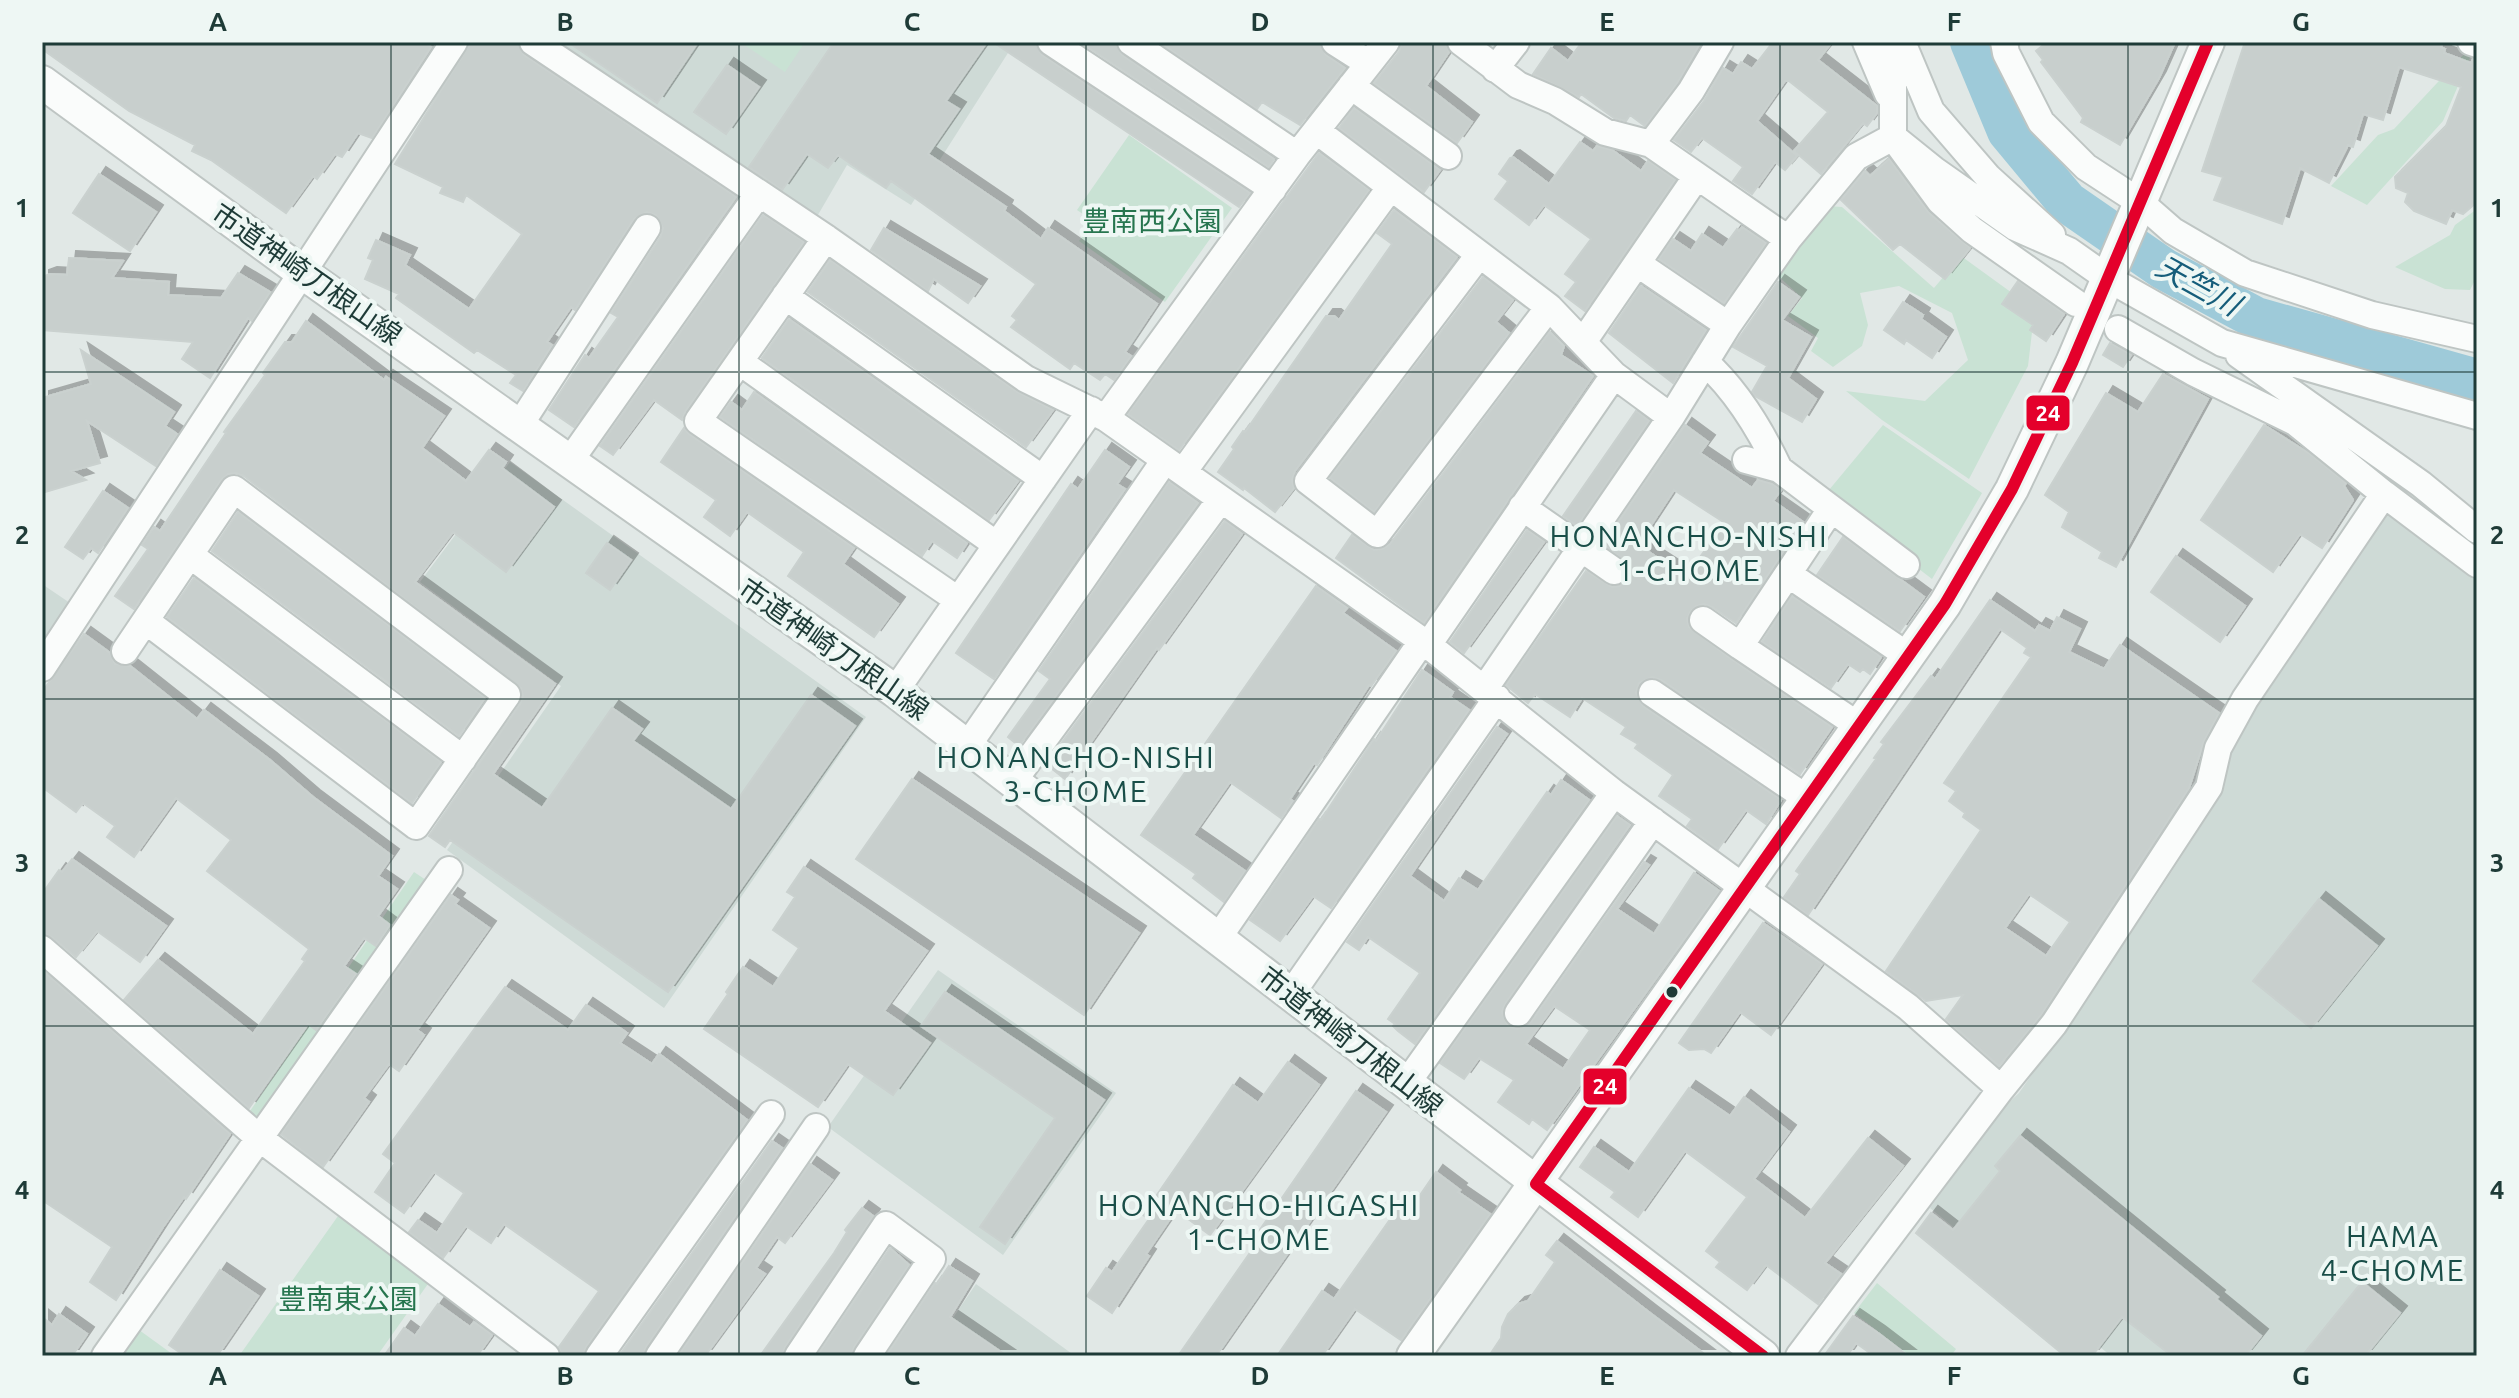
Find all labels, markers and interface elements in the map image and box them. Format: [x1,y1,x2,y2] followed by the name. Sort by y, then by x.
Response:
[209,7,228,36] text: A
[556,7,574,36] text: B
[904,7,921,36] text: C
[1251,7,1269,36] text: D
[1599,7,1615,36] text: E
[1947,7,1961,36] text: F
[2292,7,2310,36] text: G
[15,193,29,222] text: 1
[2490,193,2504,222] text: 1
[207,197,408,351] street label: 市道神崎刀根山線
[1082,205,1222,236] park label: 豊南西公園
[2151,248,2249,323] water label: 天竺川
[2025,394,2071,432] line badge: 24
[2036,400,2060,425] text: 24
[1549,519,1829,587] district label: HONANCHO-NISHI 1-CHOME
[15,520,29,549] text: 2
[2490,520,2504,549] text: 2
[734,572,935,726] street label: 市道神崎刀根山線
[936,740,1216,808] district label: HONANCHO-NISHI 3-CHOME
[15,848,29,877] text: 3
[2490,848,2504,877] text: 3
[1254,959,1449,1122] street label: 市道神崎刀根山線
[1664,984,1680,1000] unlabelled marker
[1582,1067,1628,1106] line badge: 24
[1593,1073,1617,1098] text: 24
[15,1175,29,1204] text: 4
[2490,1175,2504,1204] text: 4
[1098,1188,1420,1256] district label: HONANCHO-HIGASHI 1-CHOME
[2320,1219,2466,1287] district label: HAMA 4-CHOME
[278,1283,418,1314] park label: 豊南東公園
[209,1361,228,1390] text: A
[556,1361,574,1390] text: B
[904,1361,921,1390] text: C
[1251,1361,1269,1390] text: D
[1599,1361,1615,1390] text: E
[1947,1361,1961,1390] text: F
[2292,1361,2310,1390] text: G

